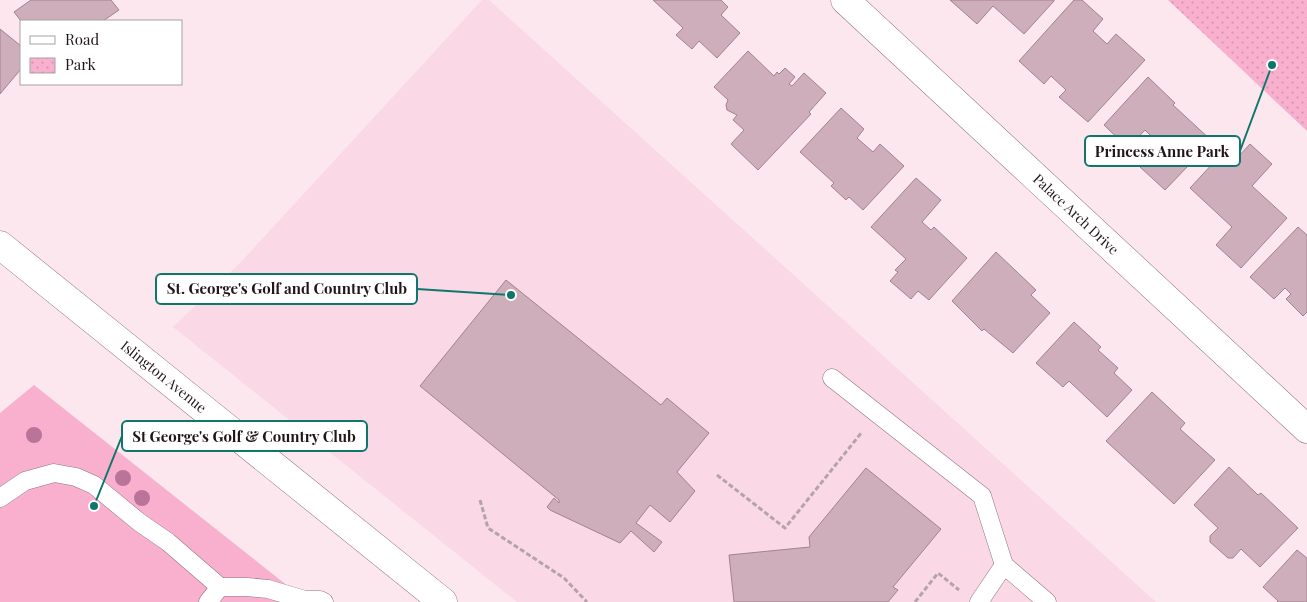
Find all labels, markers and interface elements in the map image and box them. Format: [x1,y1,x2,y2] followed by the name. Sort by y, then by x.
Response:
[20,20,182,85] legend
[65,29,99,49] text: Road
[65,54,97,74] text: Park
[1085,136,1240,166] callout: Princess Anne Park
[1095,141,1229,161] text: Princess Anne Park
[1029,169,1123,259] street label: Palace Arch Drive
[156,274,417,304] callout: St. George's Golf and Country Club
[167,278,407,298] text: St. George's Golf and Country Club
[117,336,211,417] street label: Islington Avenue
[122,421,367,451] callout: St George's Golf & Country Club
[132,426,356,446] text: St George's Golf & Country Club

